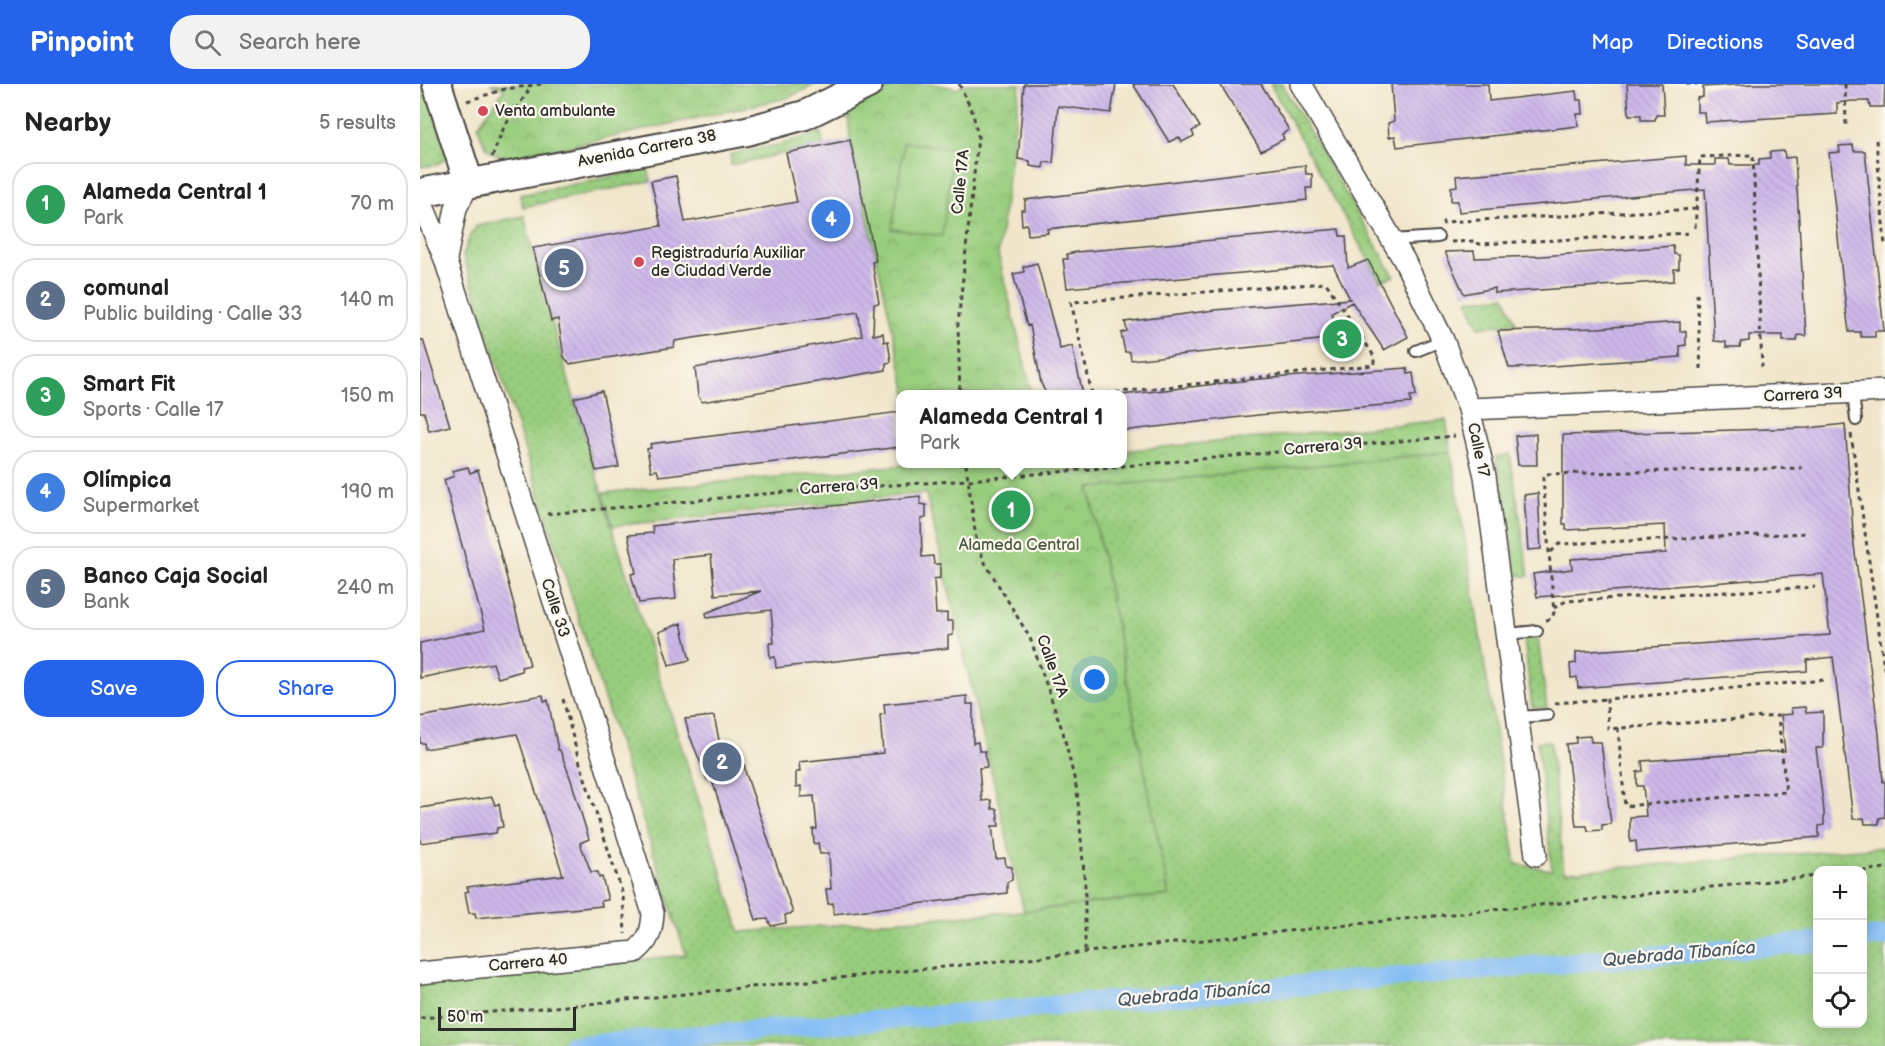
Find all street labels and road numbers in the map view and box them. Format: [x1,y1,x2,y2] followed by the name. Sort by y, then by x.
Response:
[576,126,718,172] street label: Avenida Carrera 38
[948,148,974,215] street label: Calle 17A
[1763,383,1843,407] street label: Carrera 39
[1463,421,1493,479] street label: Calle 17
[1283,434,1363,460] street label: Carrera 39
[799,475,879,499] street label: Carrera 39
[537,576,573,640] street label: Calle 33
[1032,632,1072,700] street label: Calle 17A
[488,950,568,976] street label: Carrera 40

